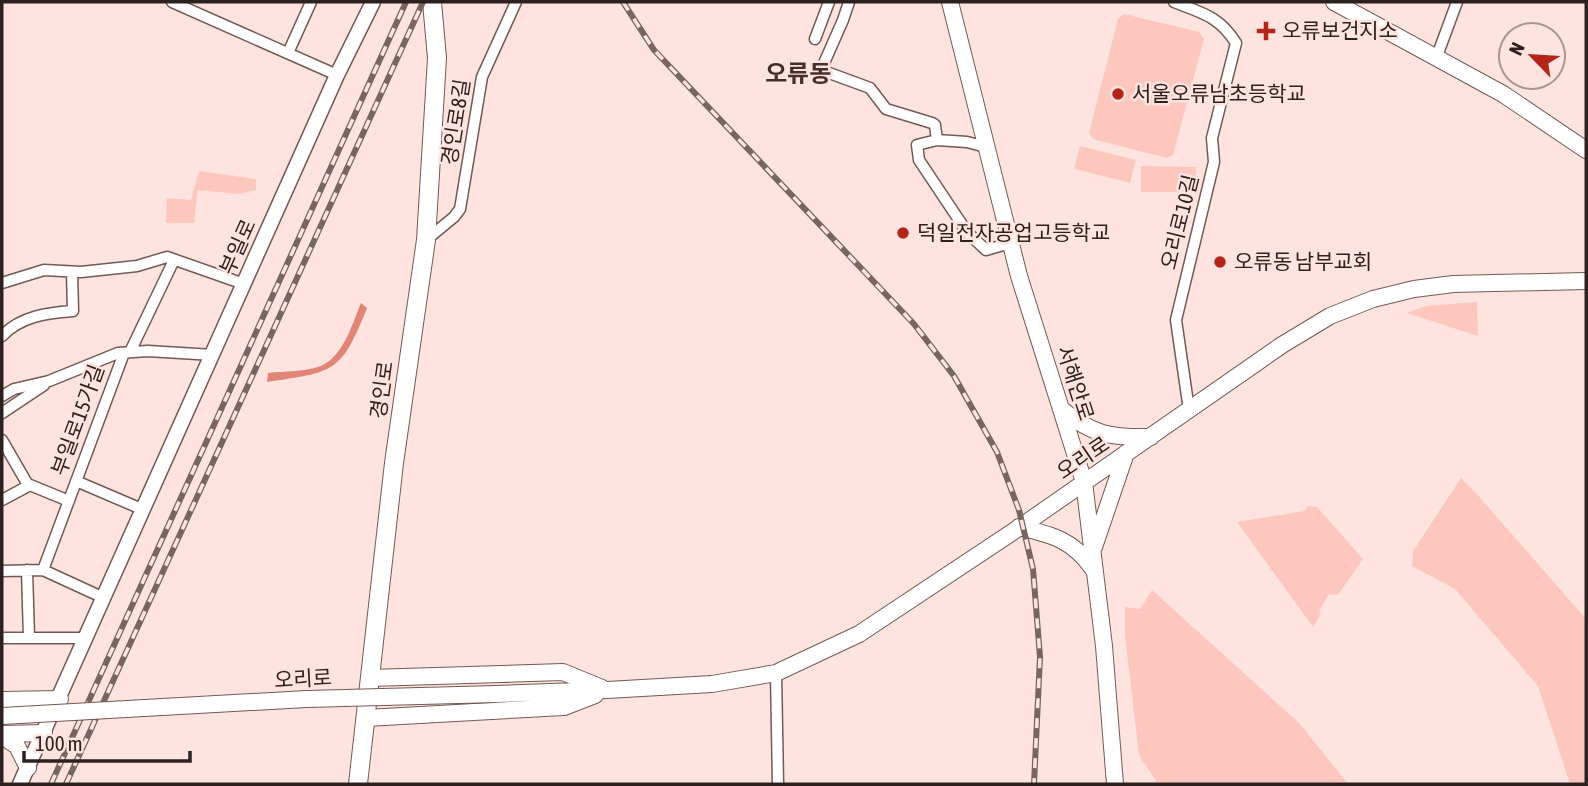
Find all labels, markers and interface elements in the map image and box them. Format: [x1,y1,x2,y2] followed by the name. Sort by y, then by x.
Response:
[1282,18,1398,42] place label: 오류보건지소
[1256,21,1276,41] marker: 오류보건지소
[1497,21,1567,91] north arrow
[1504,39,1529,59] text: N
[765,60,831,87] district label: 오류동
[436,77,474,167] street label: 경인로8길
[1132,81,1306,105] place label: 서울오류남초등학교
[1110,86,1126,102] marker: 서울오류남초등학교
[1156,172,1202,272] street label: 오리로10길
[214,215,260,278] street label: 부일로
[917,220,1110,244] place label: 덕일전자공업고등학교
[895,225,911,241] marker: 덕일전자공업고등학교
[1234,249,1372,273] place label: 오류동 남부교회
[1212,254,1228,270] marker: 오류동 남부교회
[1053,342,1099,423] street label: 서해안로
[365,359,397,420] street label: 경인로
[46,361,108,478] street label: 부일로15가길
[1052,431,1113,483] street label: 오리로
[273,665,333,692] street label: 오리로
[24,720,191,764] scale bar
[35,731,83,755] text: 100 m

